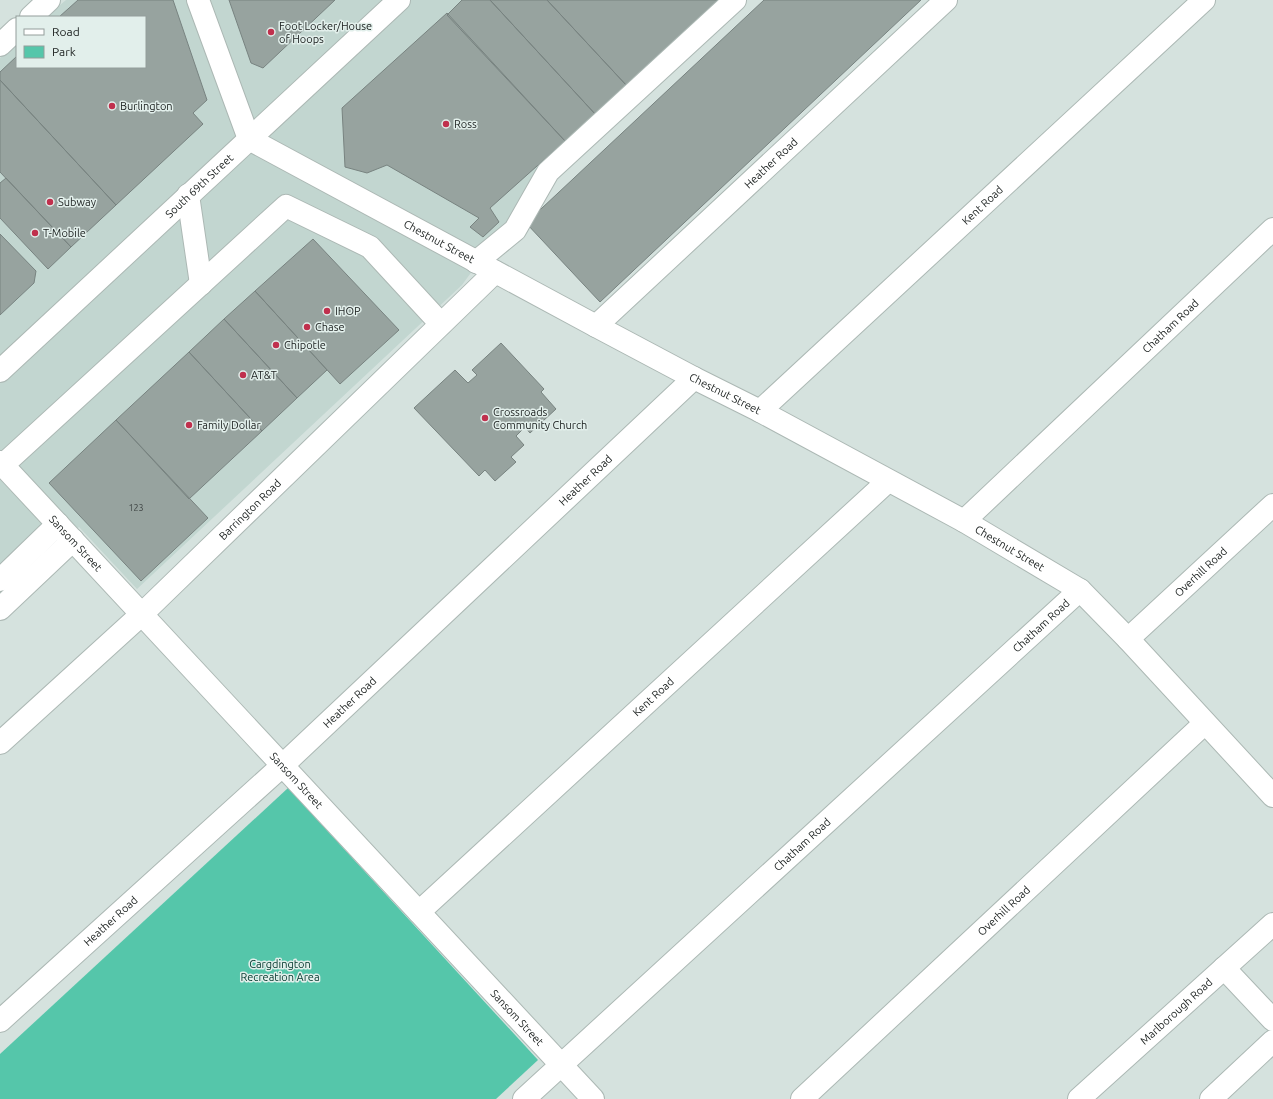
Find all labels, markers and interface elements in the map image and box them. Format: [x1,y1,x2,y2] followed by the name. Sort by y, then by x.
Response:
[16,16,146,68] legend
[279,20,372,45] place label: Foot Locker/House of Hoops
[52,25,80,38] text: Road
[266,27,276,37] marker: Foot Locker/House of Hoops
[52,45,76,58] text: Park
[120,100,173,112] place label: Burlington
[107,101,117,111] marker: Burlington
[454,118,477,130] place label: Ross
[441,119,451,129] marker: Ross
[742,135,800,191] street label: Heather Road
[163,151,236,220] street label: South 69th Street
[960,183,1005,227] street label: Kent Road
[58,196,97,208] place label: Subway
[45,197,55,207] marker: Subway
[402,218,477,266] street label: Chestnut Street
[43,227,86,239] place label: T-Mobile
[30,228,40,238] marker: T-Mobile
[1140,297,1201,355] street label: Chatham Road
[335,305,361,317] place label: IHOP
[322,306,332,316] marker: IHOP
[315,321,345,333] place label: Chase
[302,322,312,332] marker: Chase
[284,339,326,351] place label: Chipotle
[271,340,281,350] marker: Chipotle
[251,369,277,381] place label: AT&T
[238,370,248,380] marker: AT&T
[687,371,763,417] street label: Chestnut Street
[493,406,587,431] place label: Crossroads Community Church
[480,413,490,423] marker: Crossroads Community Church
[197,419,262,431] place label: Family Dollar
[184,420,194,430] marker: Family Dollar
[556,453,614,508] street label: Heather Road
[216,477,283,542] street label: Barrington Road
[128,503,144,513] house number: 123
[47,513,105,574] street label: Sansom Street
[973,523,1047,574] street label: Chestnut Street
[1172,545,1229,599] street label: Overhill Road
[1010,597,1072,655] street label: Chatham Road
[321,675,378,730] street label: Heather Road
[630,675,676,719] street label: Kent Road
[268,750,326,811] street label: Sansom Street
[771,816,833,873] street label: Chatham Road
[975,884,1032,938] street label: Overhill Road
[81,894,140,948] street label: Heather Road
[240,958,320,983] park label: Cargdington Recreation Area
[1138,976,1215,1047] street label: Marlborough Road
[488,987,546,1048] street label: Sansom Street

